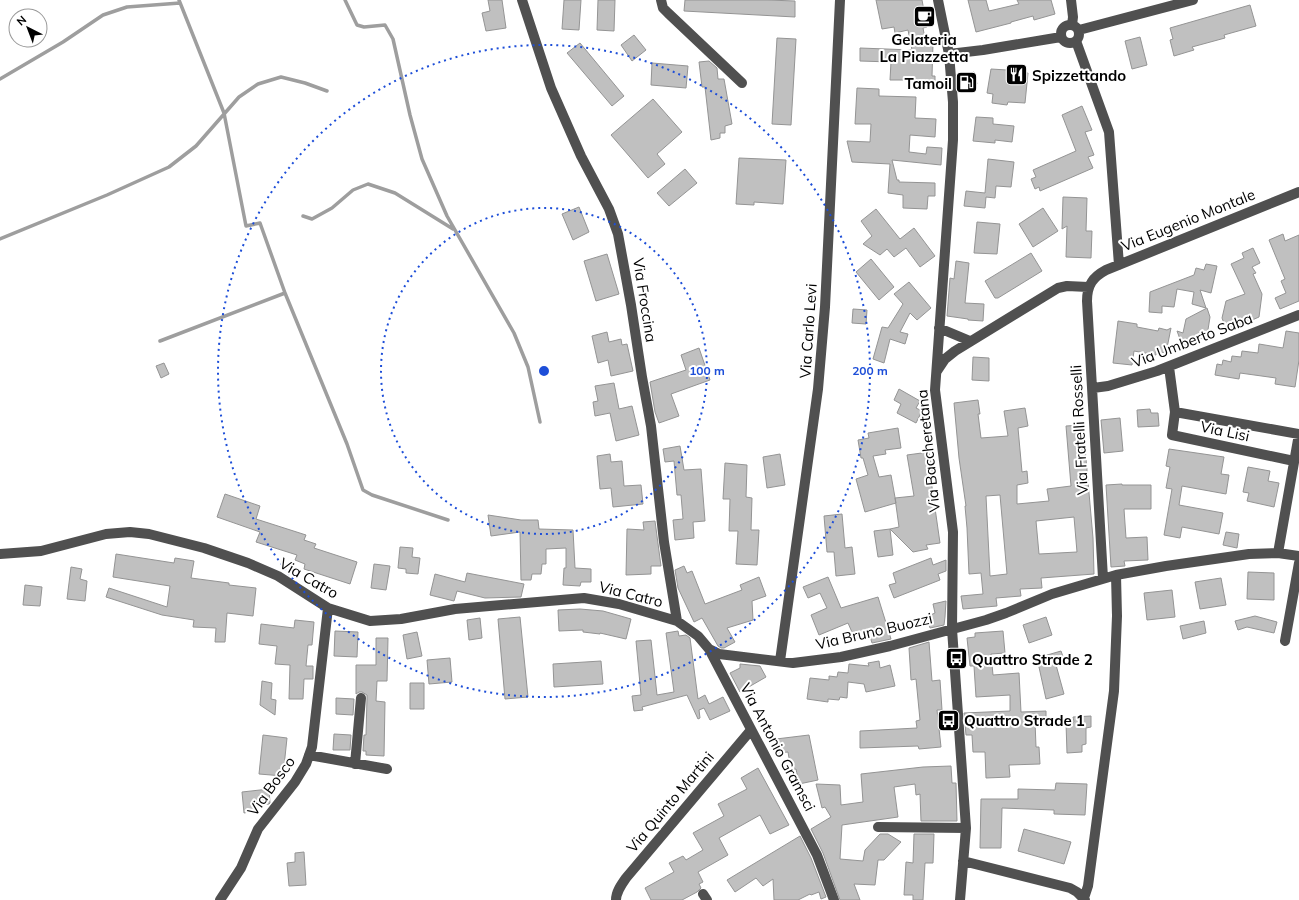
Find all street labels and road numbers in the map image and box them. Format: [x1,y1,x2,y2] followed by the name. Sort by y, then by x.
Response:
[1118,184,1258,256] street label: Via Eugenio Montale
[629,256,661,344] street label: Via Froccina
[795,283,821,379] street label: Via Carlo Levi
[1129,308,1255,372] street label: Via Umberto Saba
[1066,365,1092,495] street label: Via Fratelli Rosselli
[912,389,944,513] street label: Via Baccheretana
[1199,417,1251,445] street label: Via Lisi
[276,553,342,603] street label: Via Catro
[597,577,665,611] street label: Via Catro
[814,608,934,654] street label: Via Bruno Buozzi
[736,680,820,814] street label: Via Antonio Gramsci
[622,748,718,856] street label: Via Quinto Martini
[243,752,299,820] street label: Via Bosco

